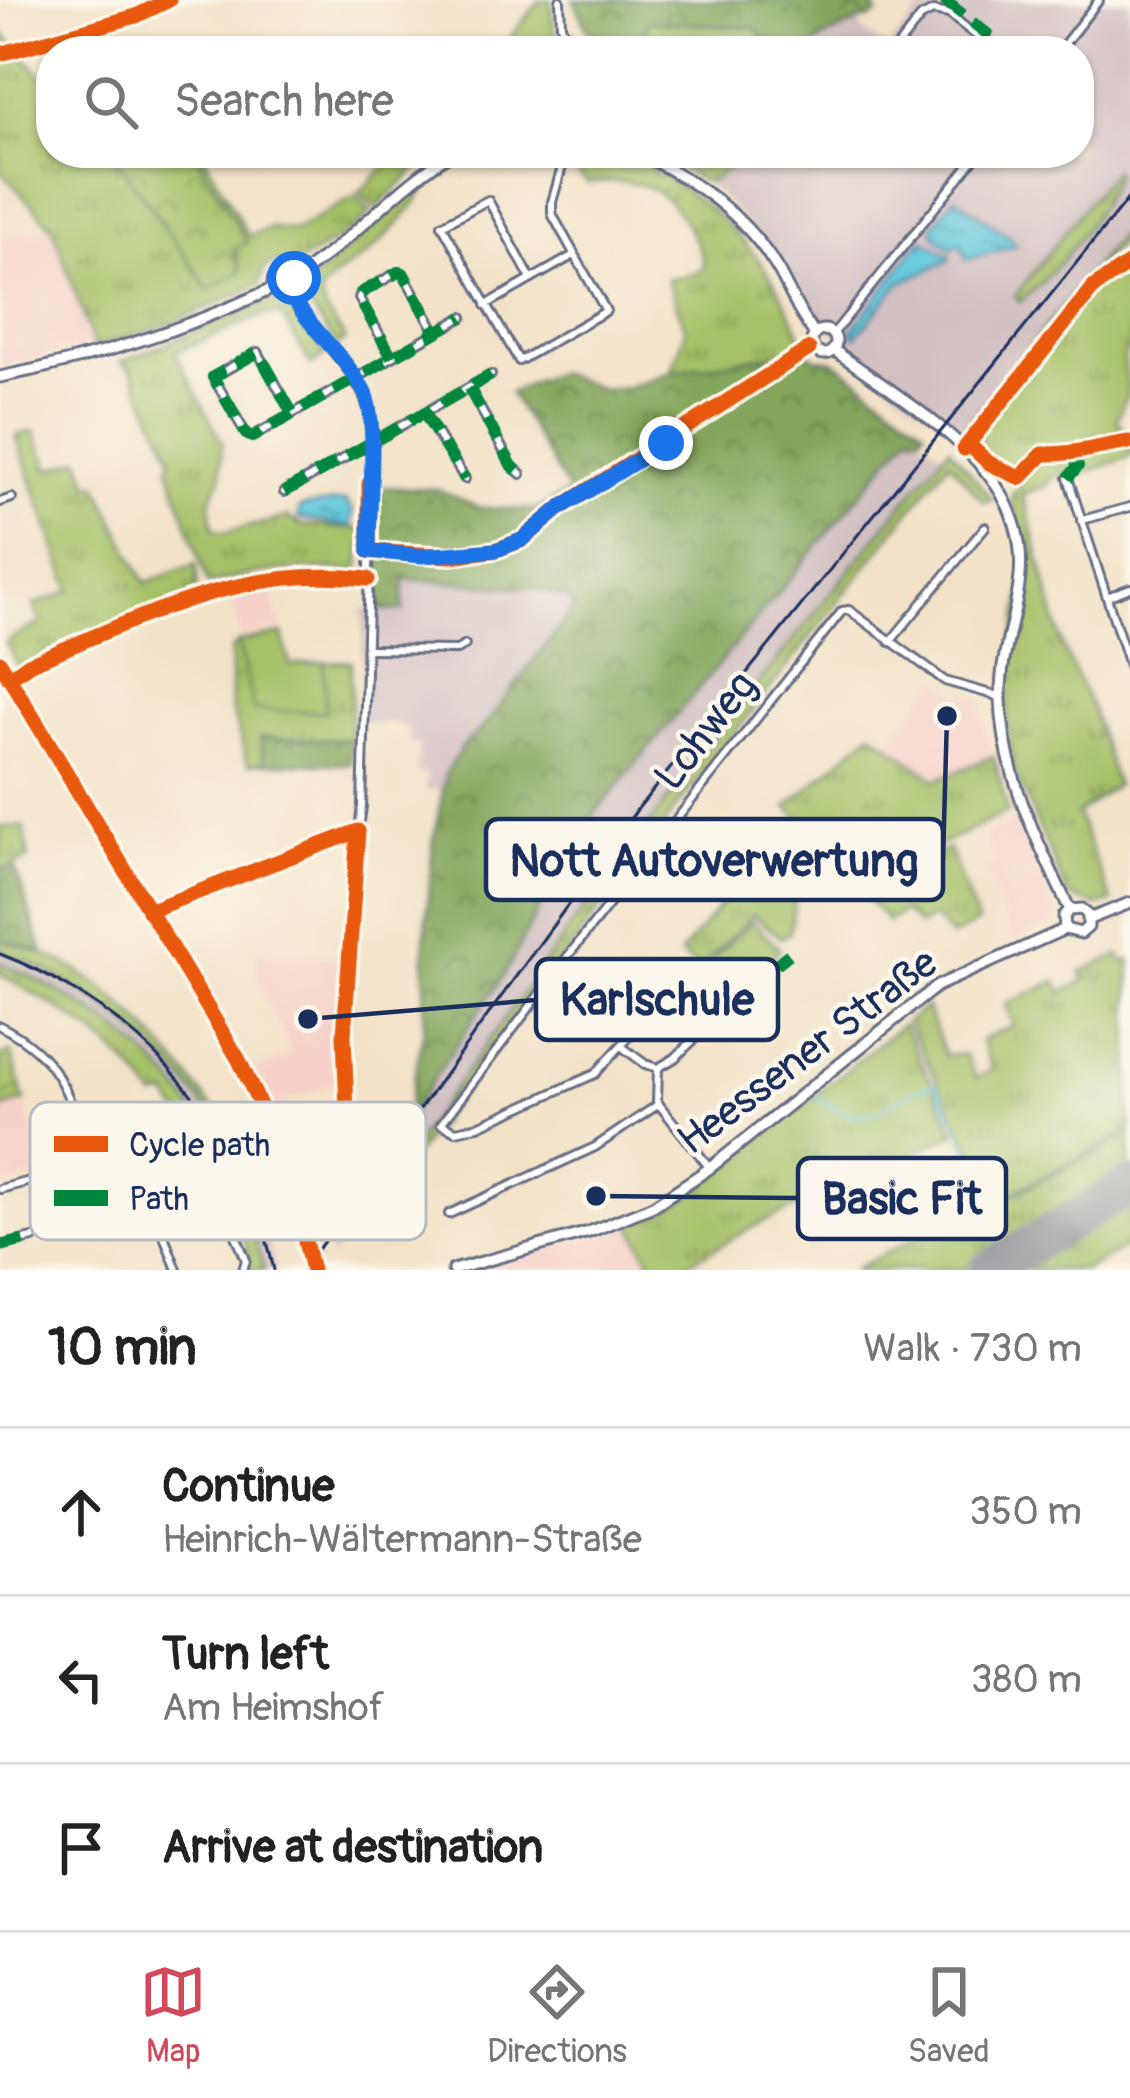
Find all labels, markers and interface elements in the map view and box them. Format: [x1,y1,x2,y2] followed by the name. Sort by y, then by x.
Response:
[36,36,1094,168] search box
[78,69,144,135] icon: search
[174,74,394,130] text: Search here
[267,251,321,305] route start
[639,416,693,470] route end
[644,661,768,801] street label: Lohweg
[486,819,943,900] callout: Nott Autoverwertung
[510,834,918,890] text: Nott Autoverwertung
[668,937,948,1167] street label: Heessener Straße
[536,959,778,1040] callout: Karlschule
[560,973,755,1029] text: Karlschule
[30,1102,426,1240] legend
[129,1125,270,1166] text: Cycle path
[798,1158,1006,1239] callout: Basic Fit
[822,1172,983,1228] text: Basic Fit
[129,1179,189,1220] text: Path
[48,1316,197,1380] text: 10 min
[863,1324,1082,1373] text: Walk · 730 m
[162,1459,335,1515] text: Continue
[48,1479,114,1545] icon: ahead
[969,1487,1082,1536] text: 350 m
[162,1515,642,1564] text: Heinrich-Wältermann-Straße
[162,1627,329,1683] text: Turn left
[48,1647,114,1713] icon: left
[971,1655,1082,1704] text: 380 m
[162,1683,385,1732] text: Am Heimshof
[48,1815,114,1881] icon: arrive
[162,1820,543,1876] text: Arrive at destination
[140,1959,206,2072] tab: Map
[487,1959,627,2072] tab: Directions
[908,1959,990,2072] tab: Saved

